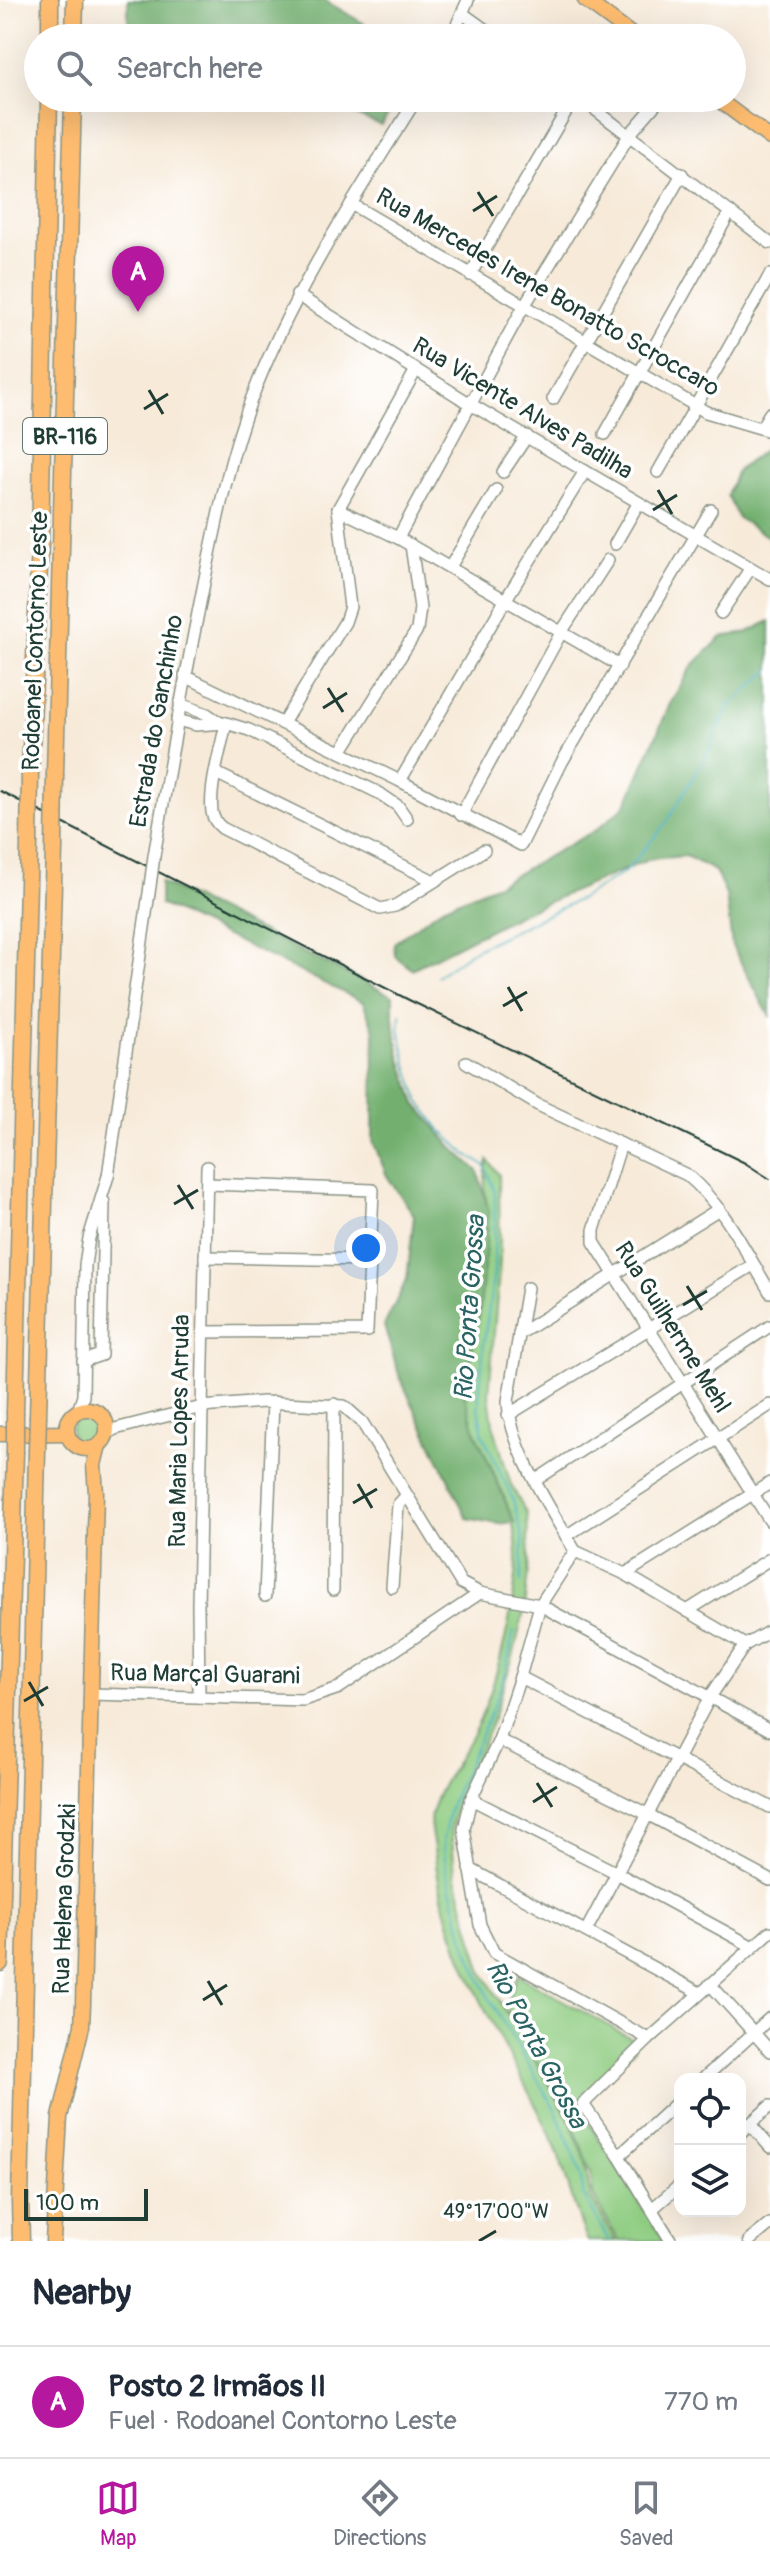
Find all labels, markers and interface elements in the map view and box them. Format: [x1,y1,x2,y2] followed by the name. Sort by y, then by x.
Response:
[24,24,746,112] search box
[52,46,96,90] icon: search
[116,50,263,87] text: Search here
[371,182,725,403] street label: Rua Mercedes Irene Bonatto Scroccaro
[112,246,164,312] pin: A
[407,331,638,486] street label: Rua Vicente Alves Padilha
[23,418,107,454] road number: BR-116
[16,511,55,771] street label: Rodoanel Contorno Leste
[124,612,190,830] street label: Estrada do Ganchinho
[448,1213,493,1402] water label: Rio Ponta Grossa
[346,1228,386,1268] your location
[608,1236,737,1418] street label: Rua Guilherme Mehl
[163,1314,196,1548] street label: Rua Maria Lopes Arruda
[110,1658,300,1691] street label: Rua Marçal Guarani
[47,1803,82,1995] street label: Rua Helena Grodzki
[478,1955,595,2135] water label: Rio Ponta Grossa
[674,2073,746,2217] map controls
[674,2073,746,2145] button: locate
[674,2145,746,2217] button: layers
[24,2185,148,2221] scale bar
[36,2189,99,2217] text: 100 m
[443,2199,549,2224] text: 49°17'00"W
[32,2272,131,2315] text: Nearby
[108,2368,326,2405] text: Posto 2 Irmãos II
[50,2386,66,2418] text: A
[664,2386,738,2418] text: 770 m
[108,2405,456,2437] text: Fuel · Rodoanel Contorno Leste
[96,2476,140,2552] tab: Map
[333,2476,426,2552] tab: Directions
[619,2476,674,2552] tab: Saved

